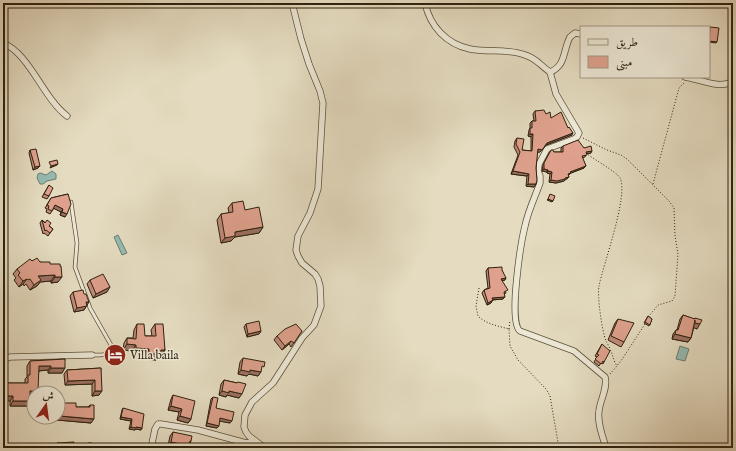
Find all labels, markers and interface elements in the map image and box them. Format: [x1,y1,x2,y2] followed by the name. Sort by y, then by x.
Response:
[580,26,710,78] legend
[616,35,638,50] text: طريق
[616,55,632,71] text: مبنى
[102,342,128,368] hotel icon: Villa baila
[129,348,180,363] place label: Villa baila
[26,385,66,425] north arrow
[41,388,55,404] text: ش

